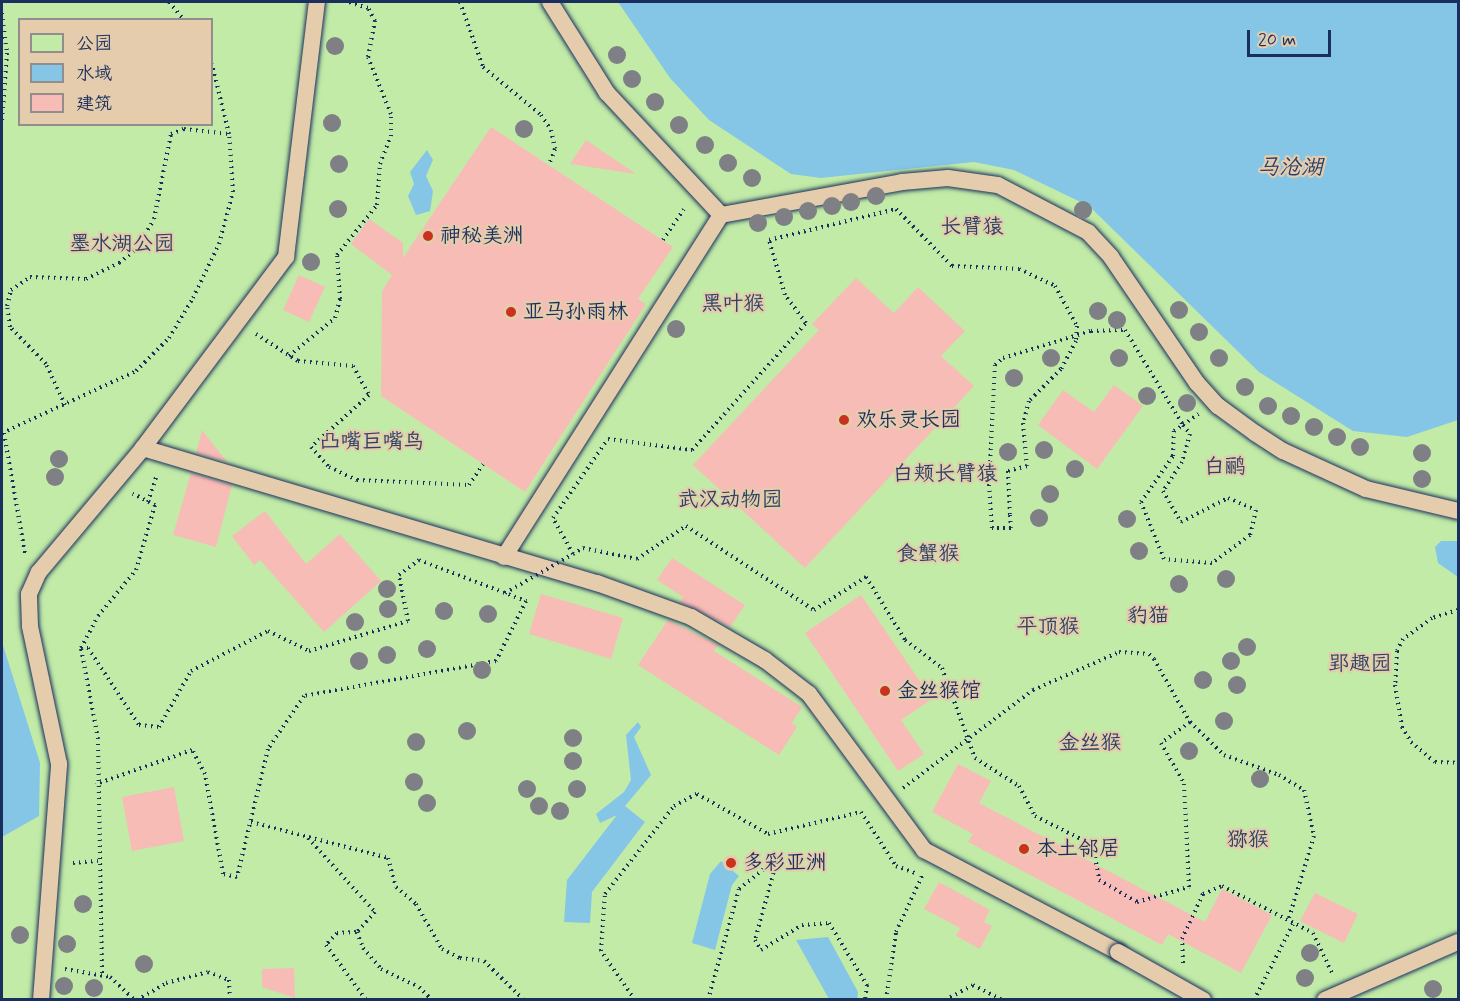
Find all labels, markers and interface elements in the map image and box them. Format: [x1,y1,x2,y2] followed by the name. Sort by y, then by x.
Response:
[18,18,213,126] legend
[1250,18,1334,56] scale bar
[1258,28,1296,52] text: 20 m
[76,32,112,56] text: 公园
[76,62,112,86] text: 水域
[76,92,112,116] text: 建筑
[1257,156,1323,182] water label: 马沧湖
[941,214,1003,240] park label: 长臂猿
[440,223,524,249] place label: 神秘美洲
[421,229,435,243] marker: 神秘美洲
[70,231,174,257] park label: 墨水湖公园
[702,291,764,317] park label: 黑叶猴
[523,299,628,325] place label: 亚马孙雨林
[504,305,518,319] marker: 亚马孙雨林
[856,407,961,433] place label: 欢乐灵长园
[837,413,851,427] marker: 欢乐灵长园
[320,429,424,455] park label: 凸嘴巨嘴鸟
[1204,454,1246,480] park label: 白鹂
[893,461,997,487] park label: 白颊长臂猿
[678,487,782,513] park label: 武汉动物园
[897,541,959,567] park label: 食蟹猴
[1127,603,1169,629] park label: 豹猫
[1017,614,1079,640] park label: 平顶猴
[1329,651,1391,677] park label: 郢趣园
[897,678,981,704] place label: 金丝猴馆
[878,684,892,698] marker: 金丝猴馆
[1059,730,1121,756] park label: 金丝猴
[1227,827,1269,853] park label: 猕猴
[1036,836,1120,862] place label: 本土邻居
[1017,842,1031,856] marker: 本土邻居
[743,850,827,876] place label: 多彩亚洲
[724,856,738,870] marker: 多彩亚洲

